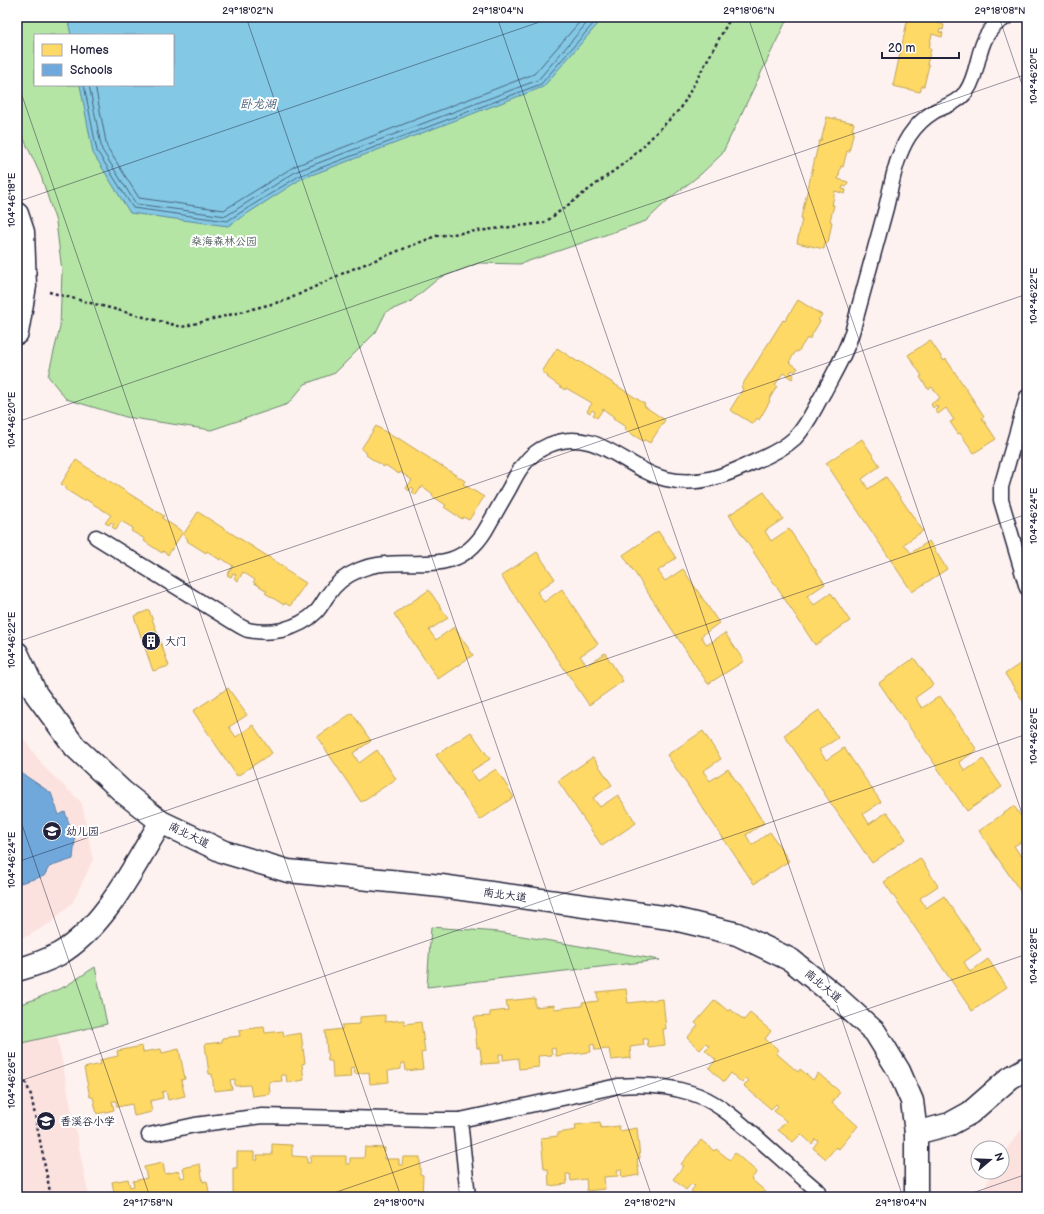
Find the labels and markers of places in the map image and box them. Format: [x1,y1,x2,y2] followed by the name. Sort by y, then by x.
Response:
[140,630,162,652] building icon: 大门
[165,635,187,648] place label: 大门
[41,820,63,842] school or university icon: 幼儿园
[66,825,99,838] place label: 幼儿园
[35,1110,57,1132] school or university icon: 香溪谷小学
[60,1115,115,1128] place label: 香溪谷小学

